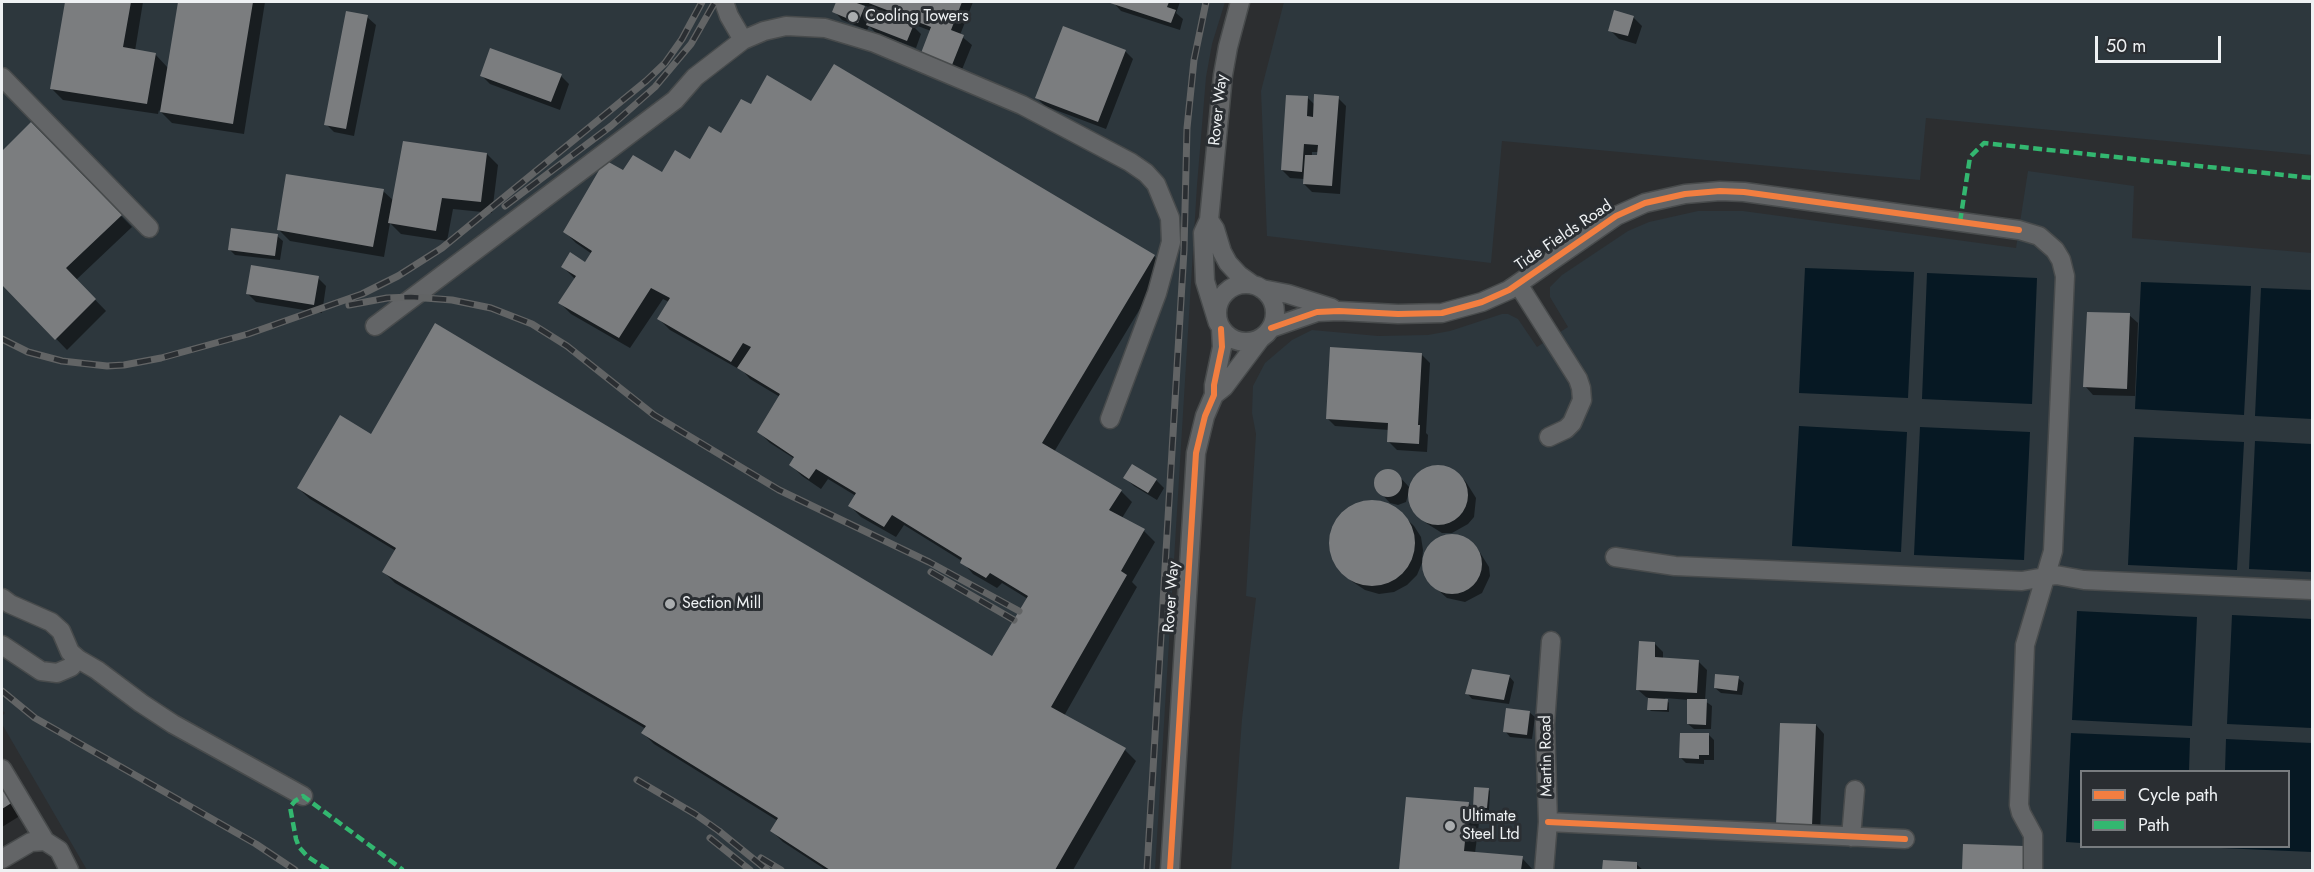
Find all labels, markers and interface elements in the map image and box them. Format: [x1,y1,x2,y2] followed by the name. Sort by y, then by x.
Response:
[865,7,969,27] place label: Cooling Towers
[846,10,860,24] marker: Cooling Towers
[2098,24,2224,62] scale bar
[2106,33,2146,59] text: 50 m
[1206,73,1232,147] street label: Rover Way
[1512,197,1616,275] street label: Tide Fields Road
[1160,561,1184,633] street label: Rover Way
[682,594,761,614] place label: Section Mill
[663,597,677,611] marker: Section Mill
[1537,715,1557,797] street label: Martin Road
[2080,770,2290,848] legend
[2138,782,2218,808] text: Cycle path
[1462,807,1520,845] place label: Ultimate Steel Ltd
[2138,812,2170,838] text: Path
[1443,819,1457,833] marker: Ultimate Steel Ltd

